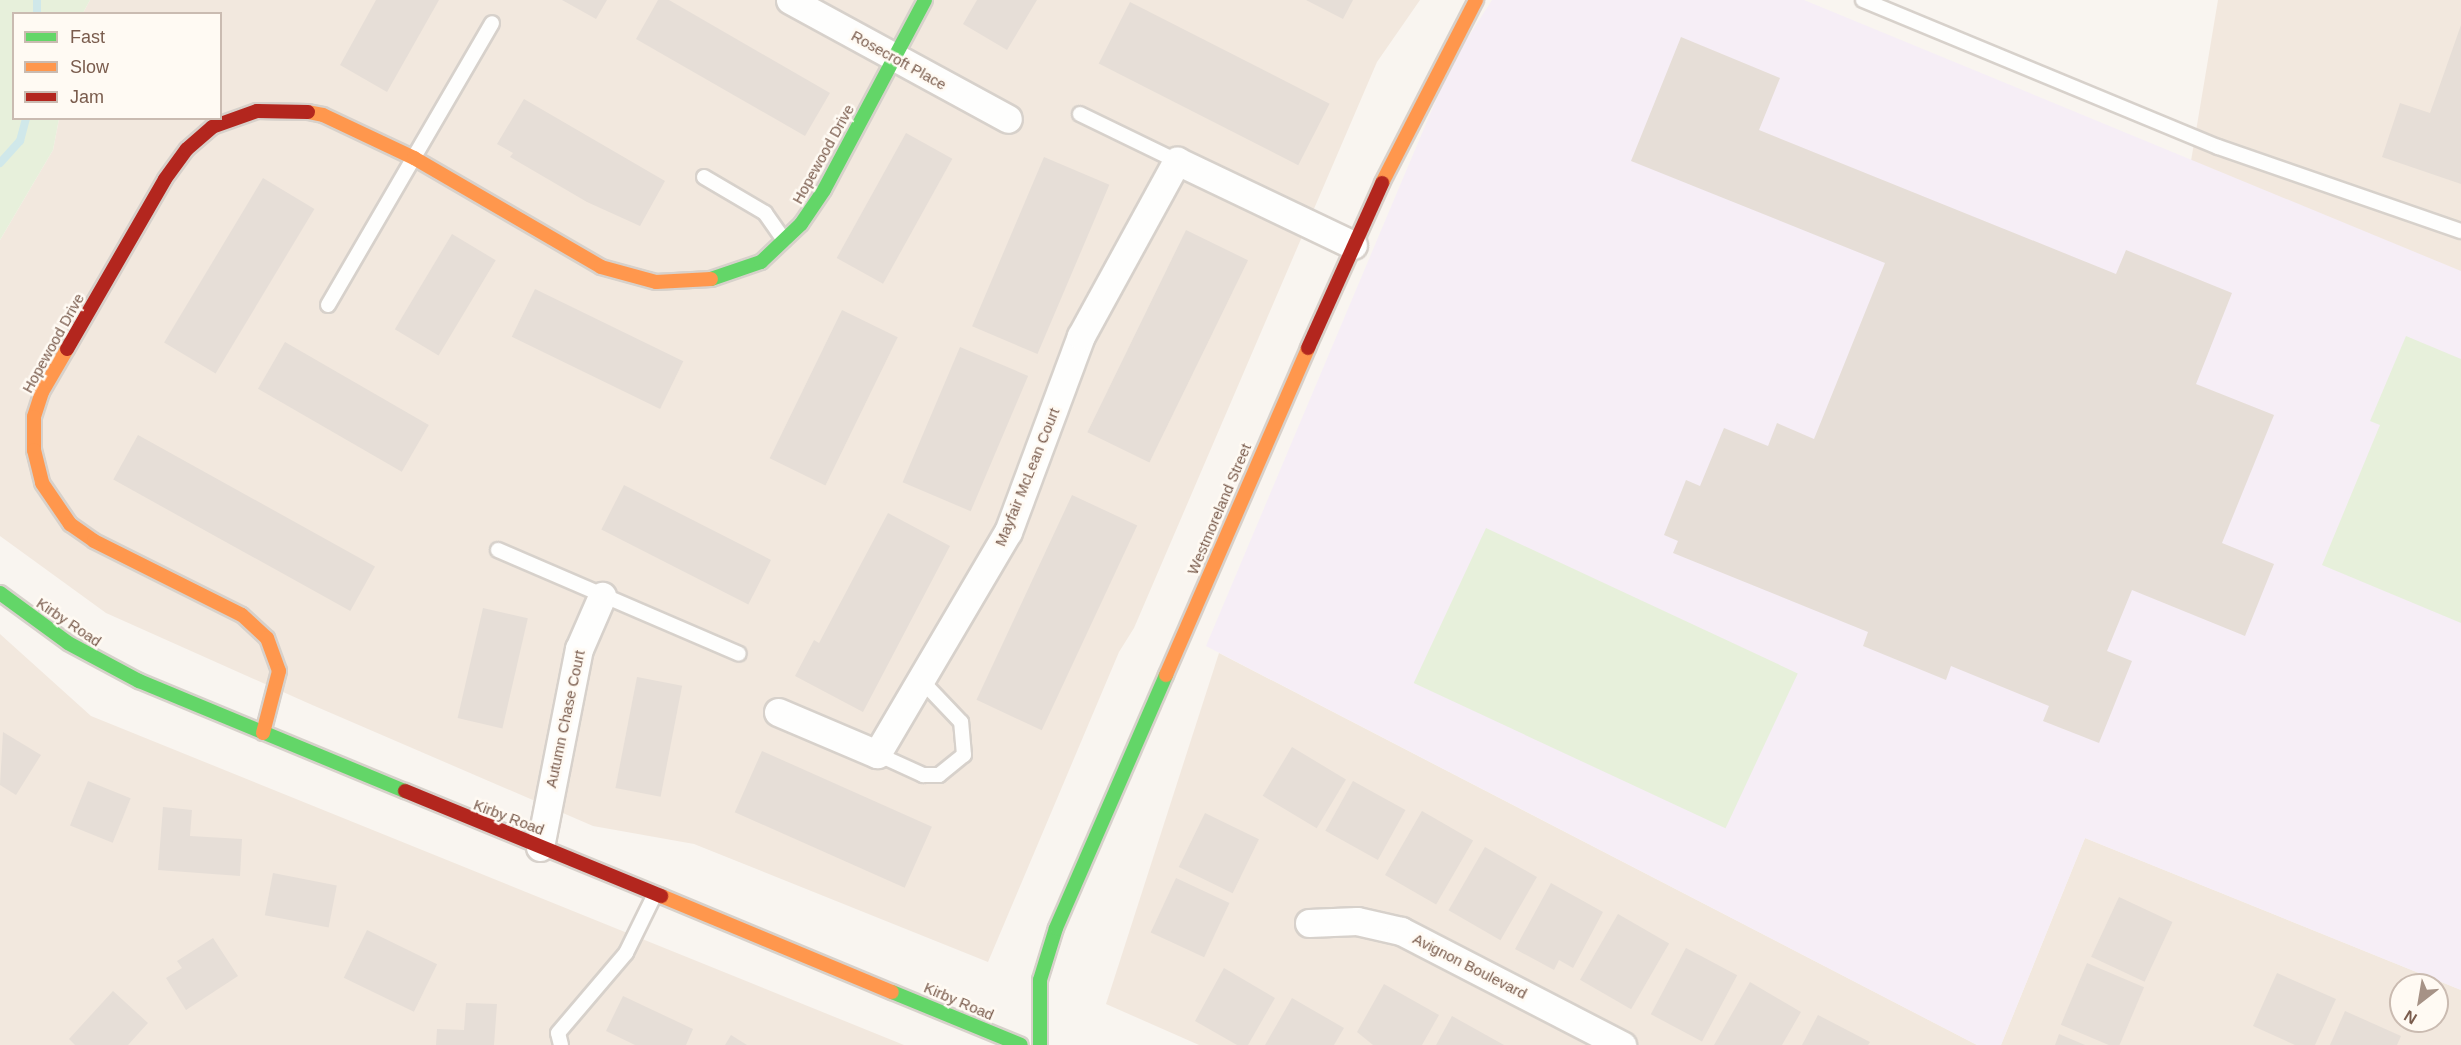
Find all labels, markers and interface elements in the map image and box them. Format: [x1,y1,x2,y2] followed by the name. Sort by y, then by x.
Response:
[12,12,222,120] legend
[848,26,950,94] street label: Rosecroft Place
[70,27,105,47] text: Fast
[70,57,109,77] text: Slow
[70,87,104,107] text: Jam
[788,101,858,207] street label: Hopewood Drive
[18,290,88,396] street label: Hopewood Drive
[991,405,1063,549] street label: Mayfair McLean Court
[1183,441,1255,577] street label: Westmoreland Street
[33,594,105,650] street label: Kirby Road
[542,649,588,789] street label: Autumn Chase Court
[471,795,547,839] street label: Kirby Road
[1410,929,1530,1003] street label: Avignon Boulevard
[2389,973,2449,1033] north arrow
[921,978,997,1024] street label: Kirby Road
[2401,1007,2420,1027] text: N

